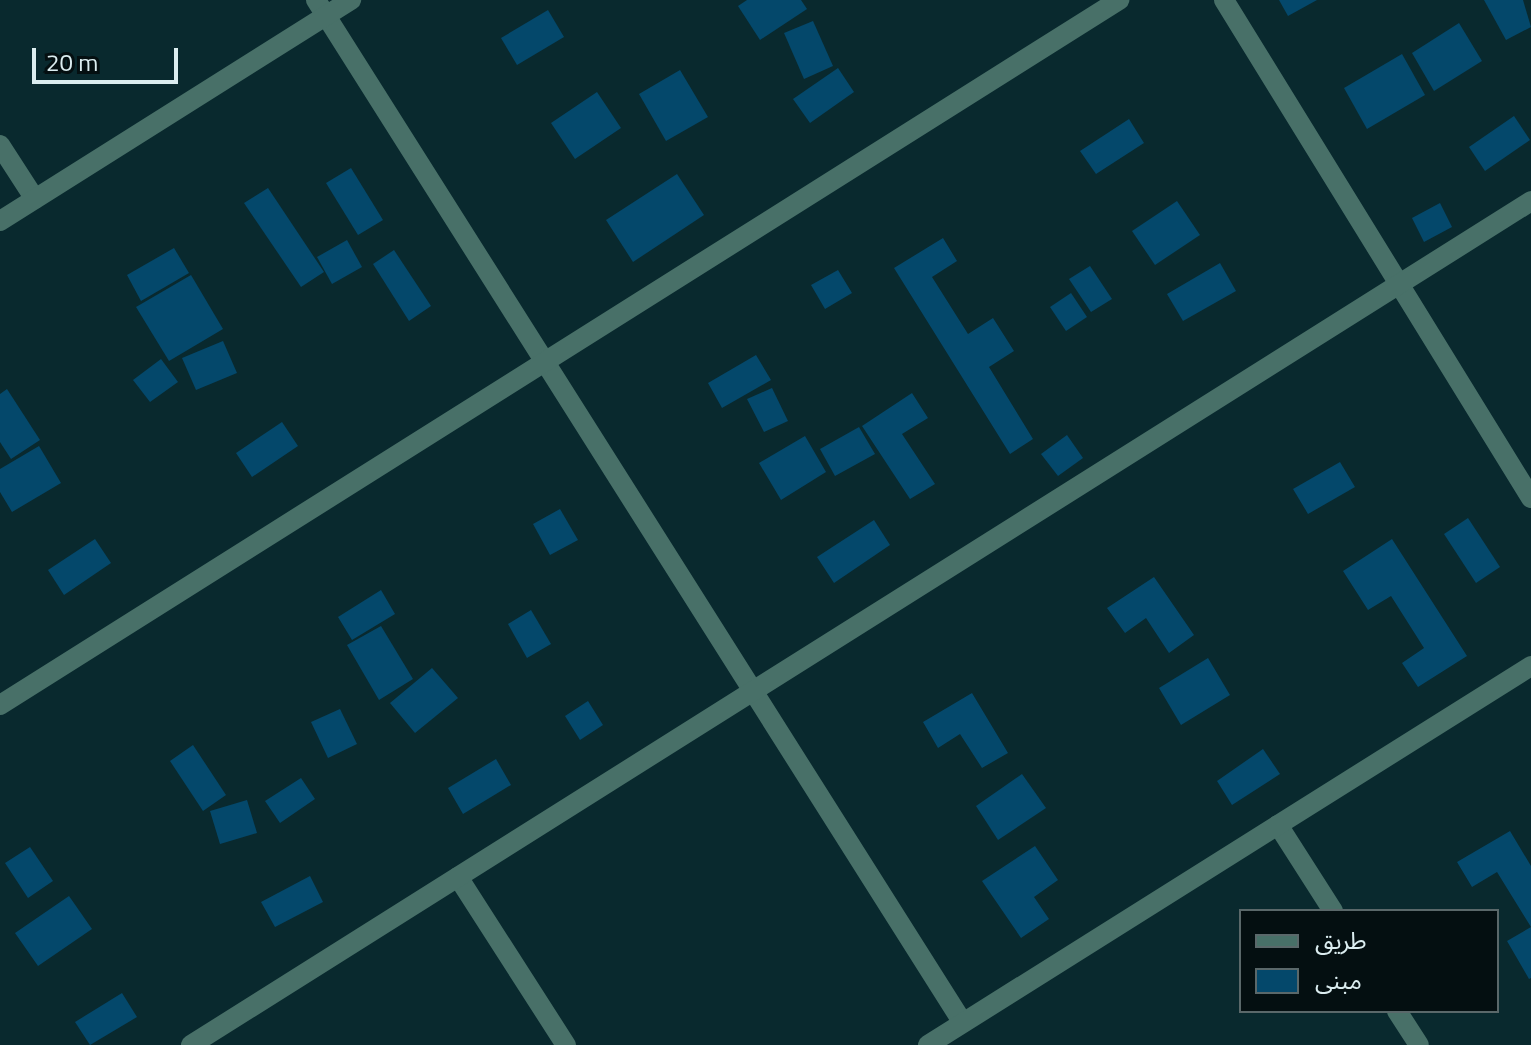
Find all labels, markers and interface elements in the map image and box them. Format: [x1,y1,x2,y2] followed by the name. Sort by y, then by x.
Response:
[36,32,182,82] scale bar
[46,44,98,80] text: 20 m
[1239,909,1499,1013] legend
[1315,922,1367,958] text: طريق
[1315,962,1362,998] text: مبنى

